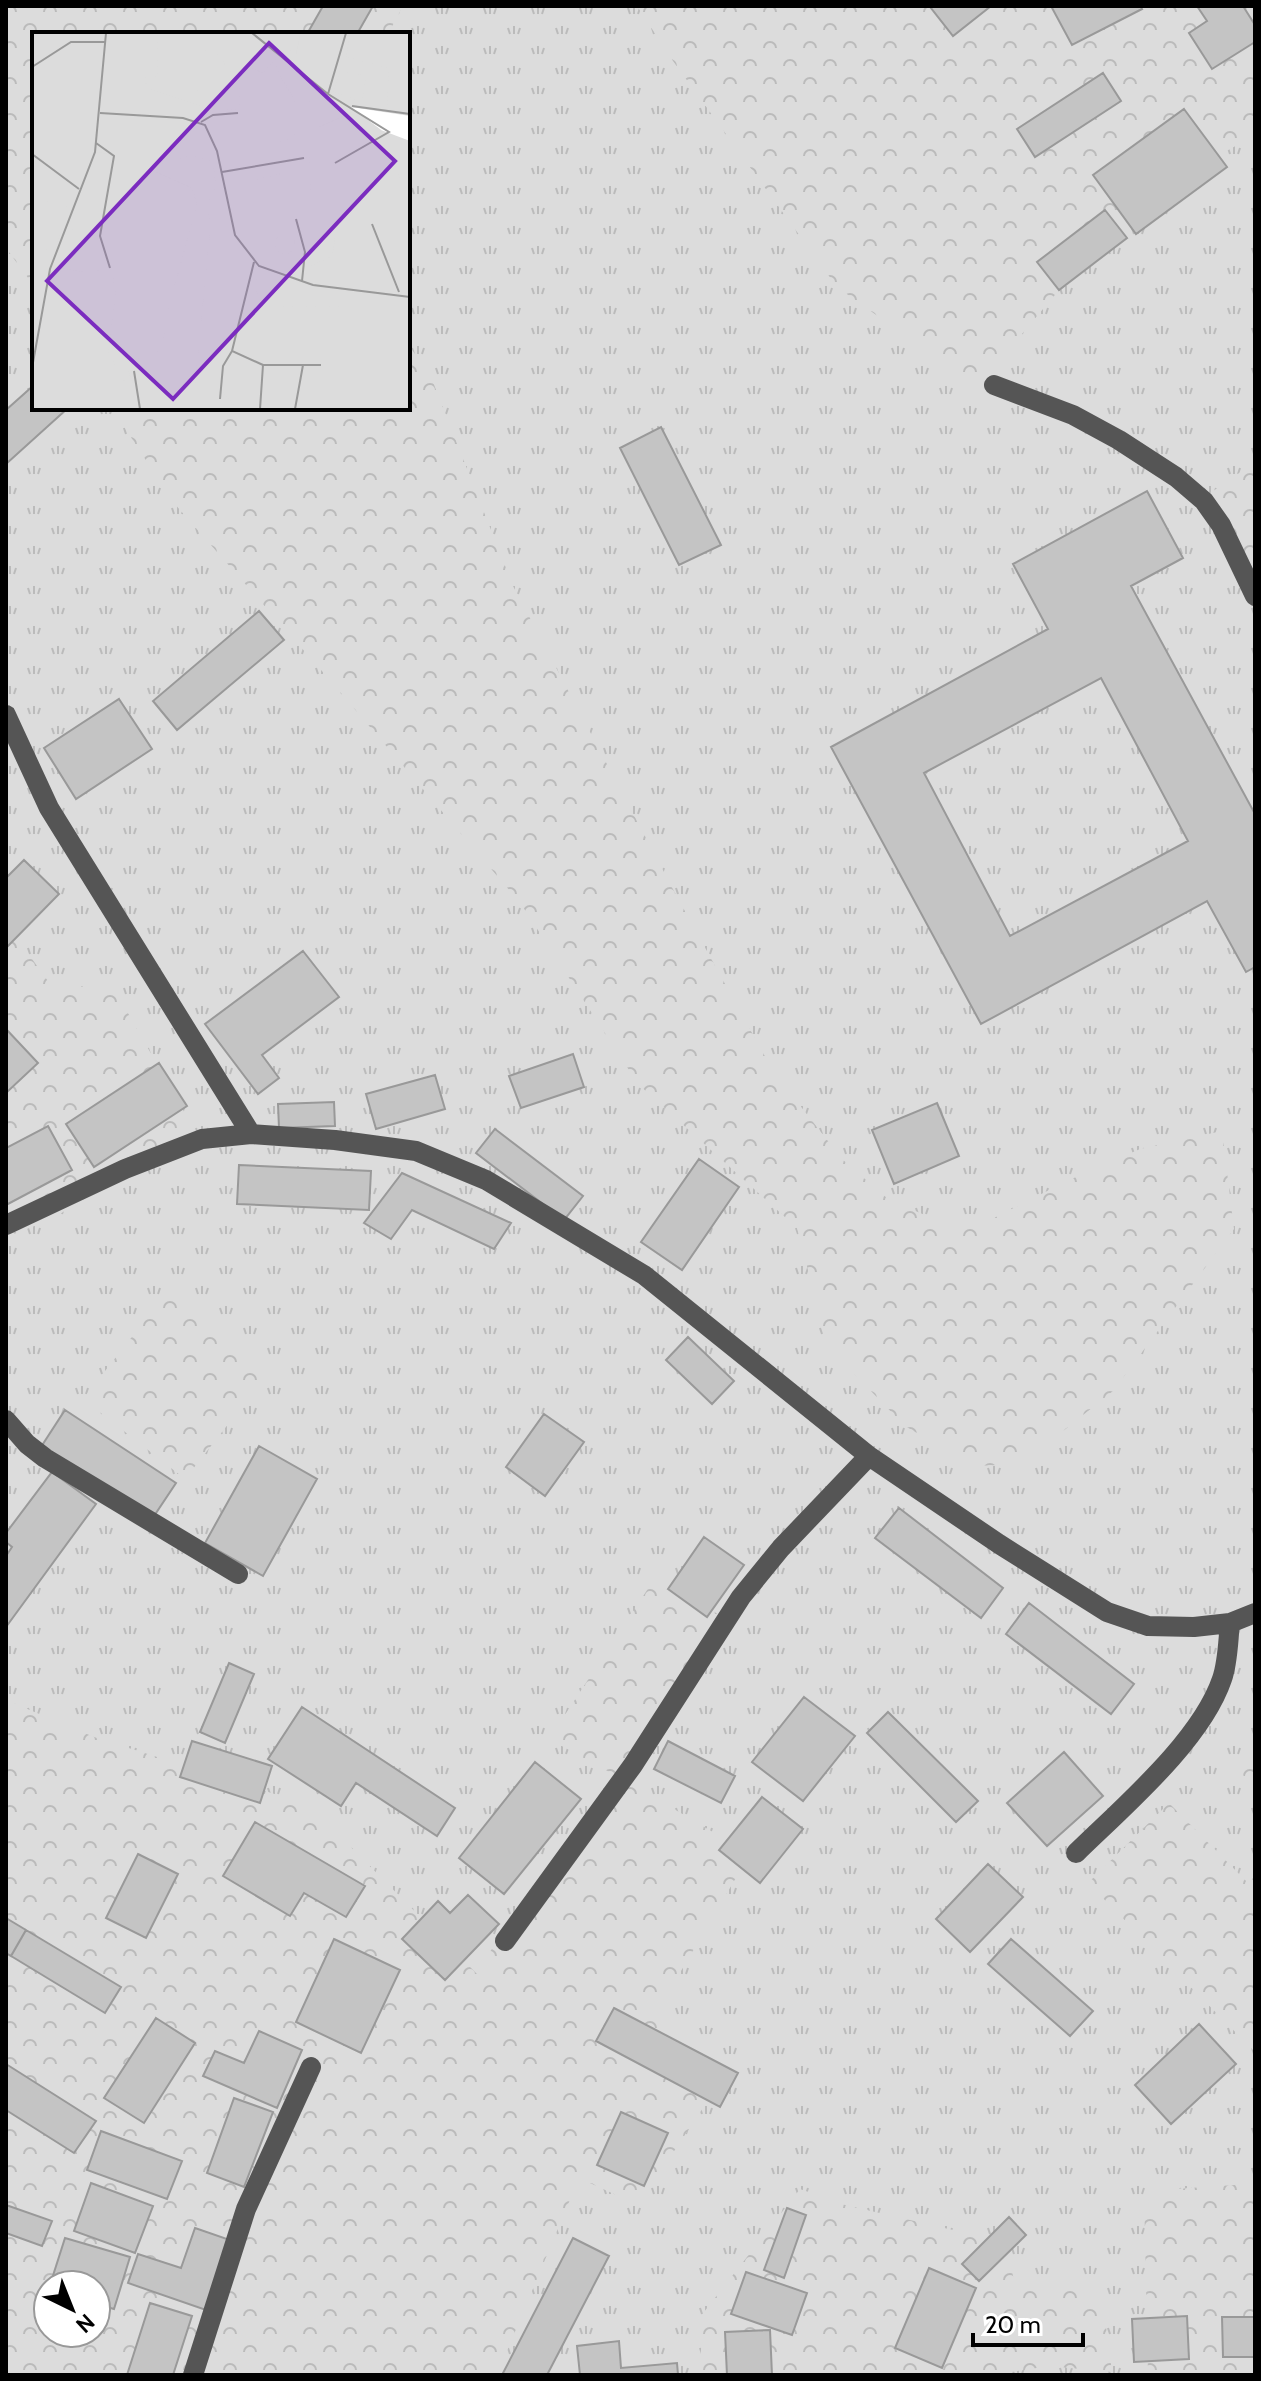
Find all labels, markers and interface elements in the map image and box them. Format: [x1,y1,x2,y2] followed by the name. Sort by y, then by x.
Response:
[32,32,410,410] inset map
[32,2269,112,2349] north arrow
[973,2297,1083,2347] scale bar
[70,2308,100,2338] text: N
[985,2310,1041,2339] text: 20 m

